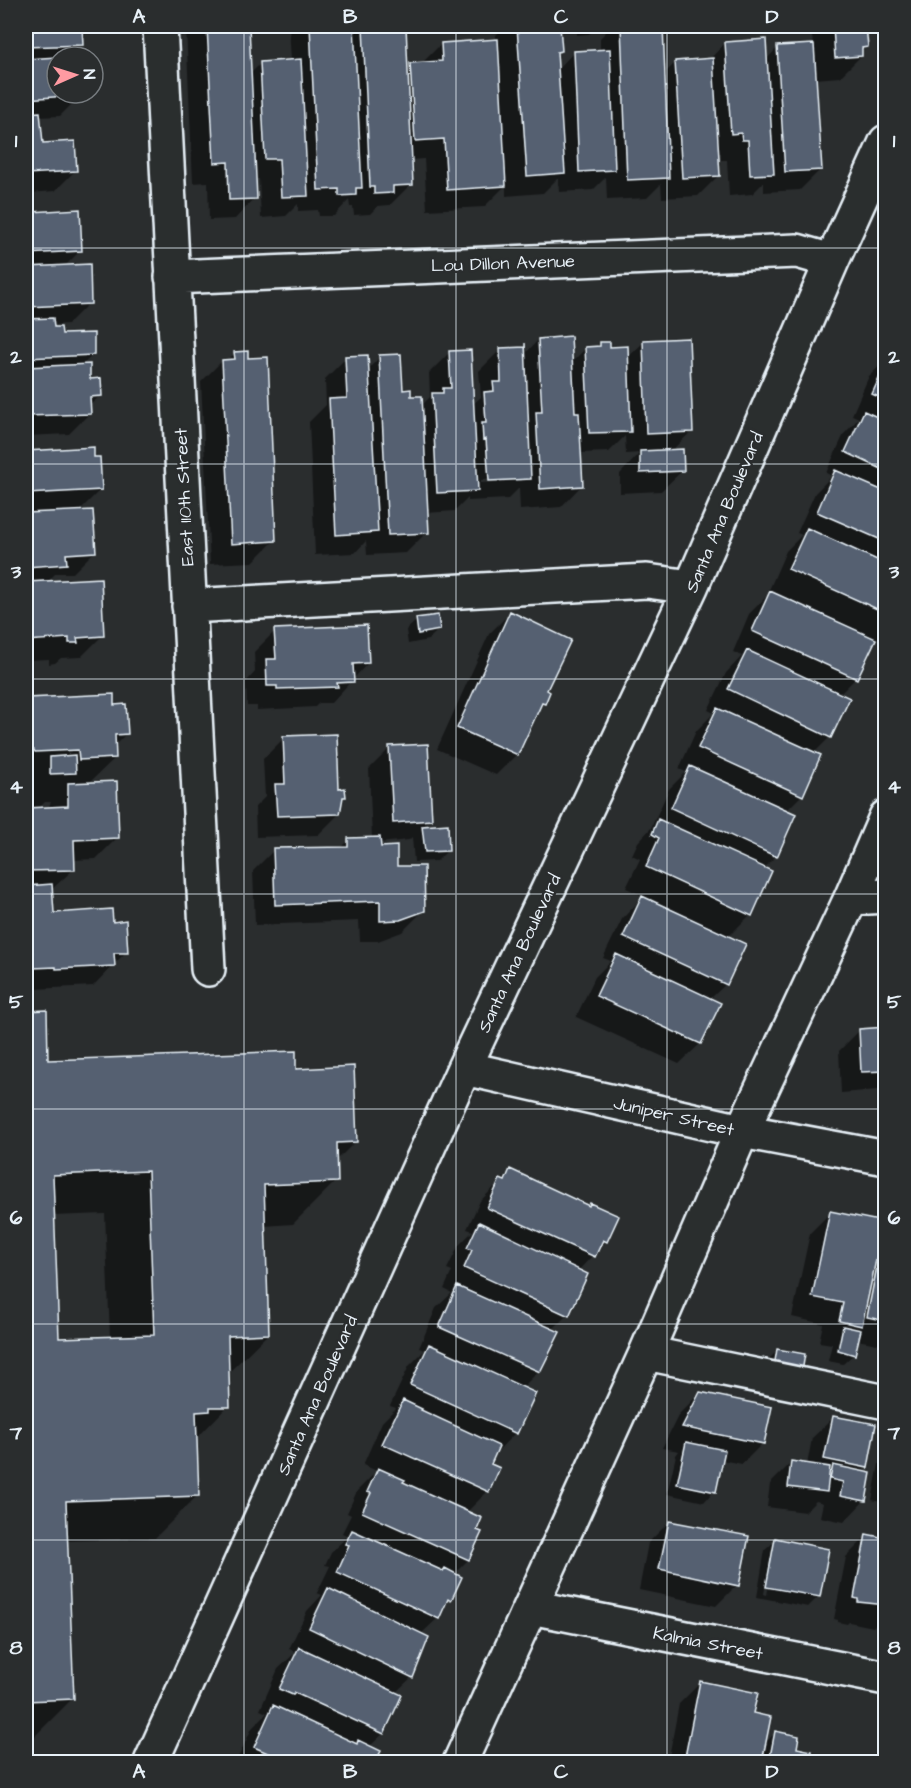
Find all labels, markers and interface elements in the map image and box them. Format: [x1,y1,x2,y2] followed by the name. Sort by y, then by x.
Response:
[133,3,146,31] text: A
[343,3,358,31] text: B
[554,3,569,31] text: C
[766,3,779,31] text: D
[45,45,105,105] north arrow
[78,69,100,80] text: N
[15,127,18,155] text: 1
[893,127,896,155] text: 1
[431,248,576,279] street label: Lou Dillon Avenue
[9,343,22,371] text: 2
[887,343,900,371] text: 2
[168,427,201,567] street label: East 110th Street
[679,428,770,596] street label: Santa Ana Boulevard
[10,558,22,586] text: 3
[888,558,900,586] text: 3
[9,773,23,801] text: 4
[887,773,901,801] text: 4
[472,870,567,1037] street label: Santa Ana Boulevard
[9,988,24,1016] text: 5
[887,988,902,1016] text: 5
[611,1090,737,1143] street label: Juniper Street
[10,1204,23,1232] text: 6
[888,1204,901,1232] text: 6
[271,1311,364,1479] street label: Santa Ana Boulevard
[9,1419,23,1447] text: 7
[887,1419,901,1447] text: 7
[651,1621,766,1667] street label: Kalmia Street
[10,1634,23,1662] text: 8
[888,1634,901,1662] text: 8
[133,1758,146,1786] text: A
[343,1758,358,1786] text: B
[554,1758,569,1786] text: C
[766,1758,779,1786] text: D

